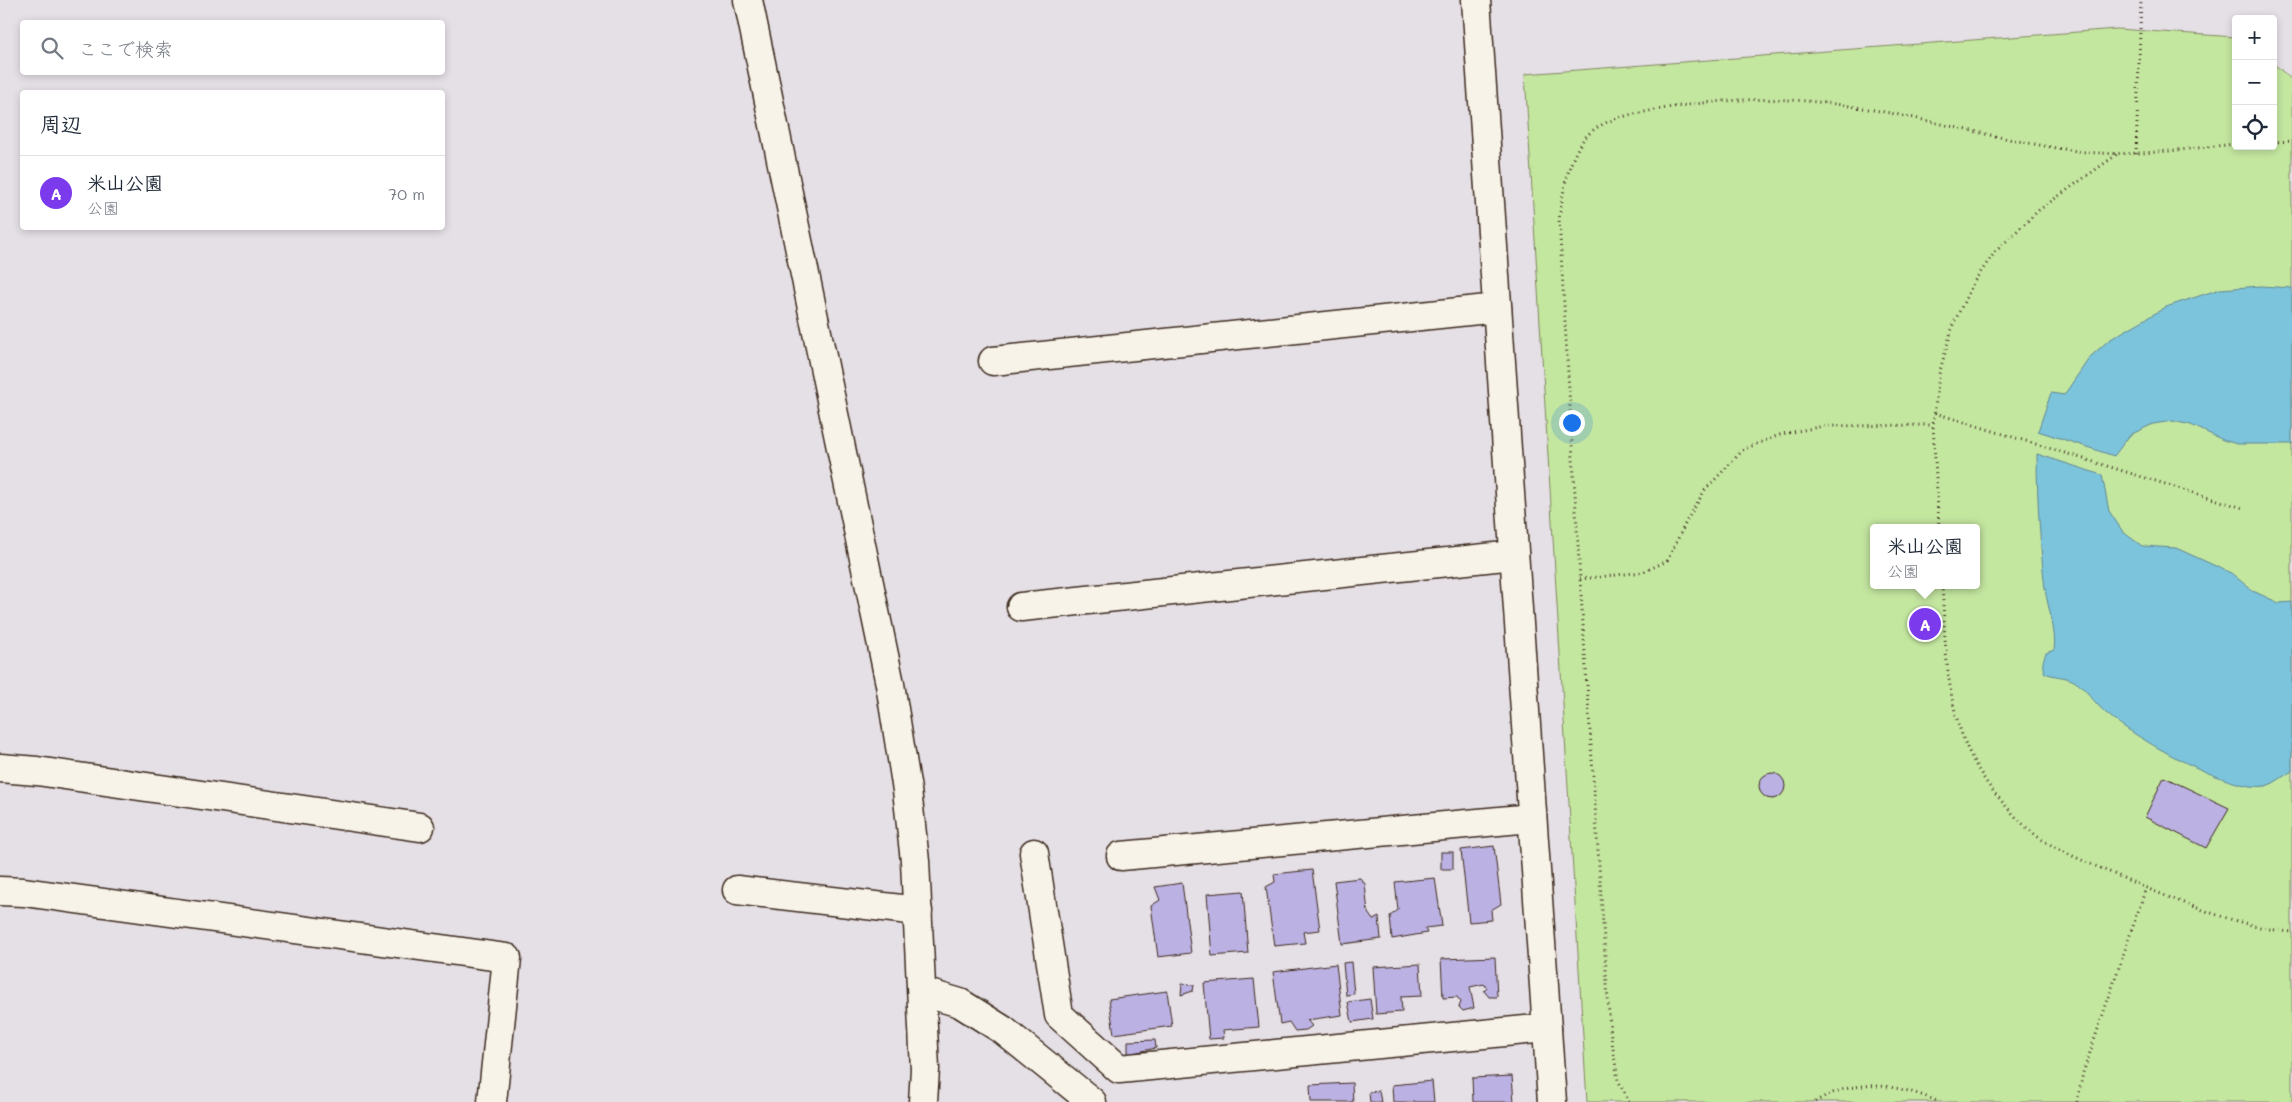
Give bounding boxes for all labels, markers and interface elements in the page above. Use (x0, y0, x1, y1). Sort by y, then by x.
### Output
map controls (2232, 15, 2277, 150)
button: + (2232, 15, 2277, 60)
search box (20, 20, 445, 75)
icon: search (38, 34, 66, 62)
text: ここで検索 (78, 36, 173, 61)
button: − (2232, 60, 2277, 105)
button: locate (2232, 105, 2277, 150)
text: 周辺 (40, 110, 82, 137)
text: 米山公園 (87, 170, 163, 195)
text: A (50, 183, 62, 204)
text: 70 m (388, 183, 425, 204)
text: 公園 (87, 197, 119, 218)
your location (1559, 410, 1585, 436)
popup (1870, 524, 1980, 589)
text: 米山公園 (1887, 533, 1963, 558)
text: 公園 (1887, 560, 1919, 581)
pin: A (1909, 605, 1941, 643)

